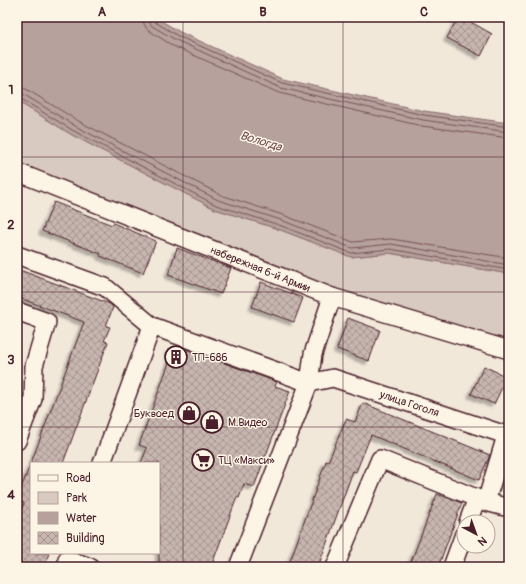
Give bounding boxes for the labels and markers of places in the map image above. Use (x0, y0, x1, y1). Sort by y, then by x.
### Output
building icon: ТП-686 (163, 344, 189, 370)
place label: ТП-686 (192, 351, 228, 364)
shop icon: Буквоед (176, 400, 202, 426)
place label: Буквоед (134, 407, 174, 420)
shop icon: М.Видео (199, 409, 225, 435)
place label: М.Видео (228, 416, 267, 429)
supermarket icon: ТЦ «Макси» (190, 447, 216, 473)
place label: ТЦ «Макси» (218, 454, 275, 467)

